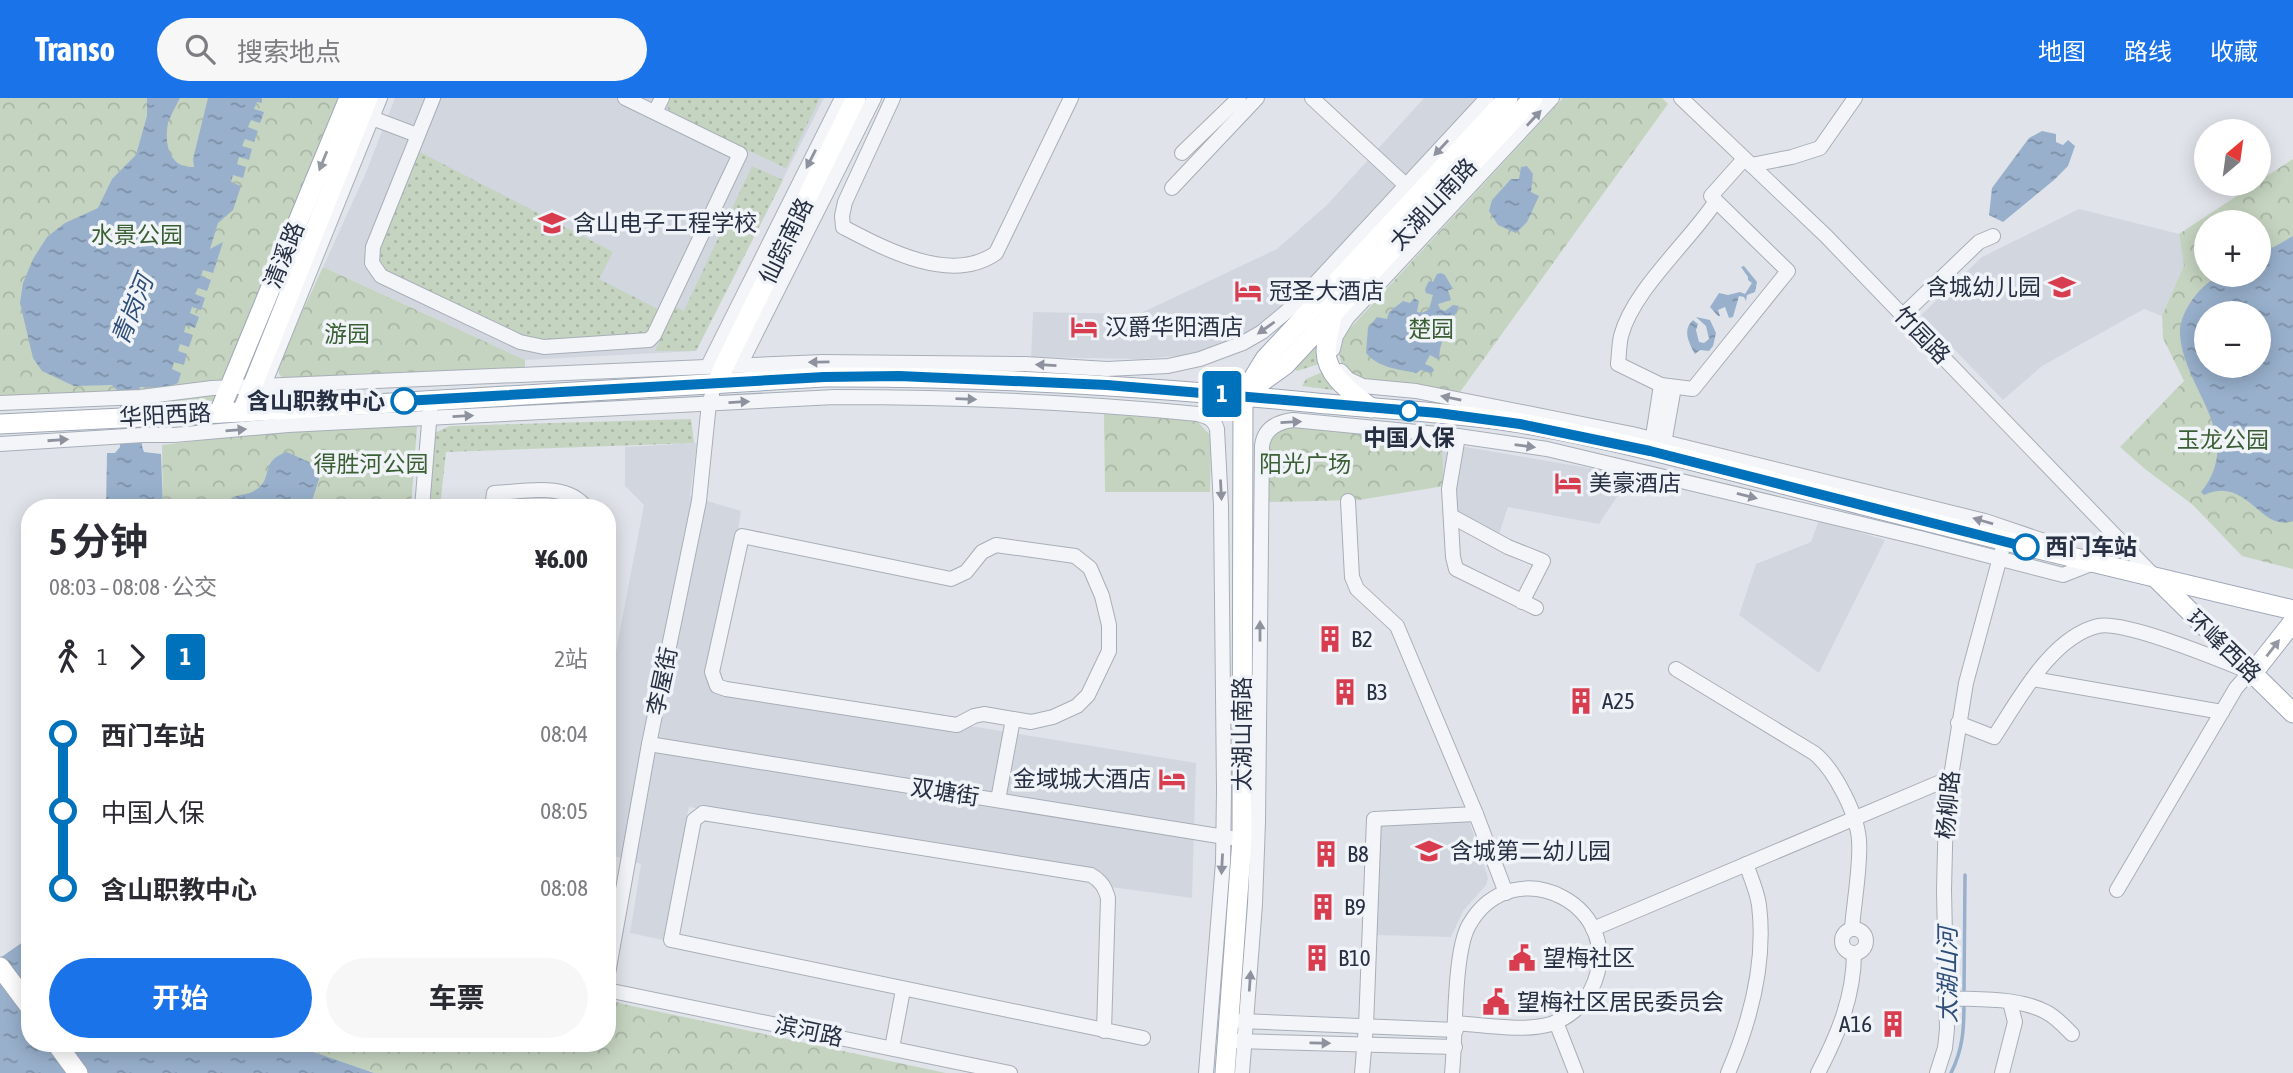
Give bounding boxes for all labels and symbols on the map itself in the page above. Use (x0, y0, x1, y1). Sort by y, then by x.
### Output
one-way arrow (1526, 109, 1542, 127)
north arrow (2194, 119, 2272, 196)
one-way arrow (1433, 139, 1449, 157)
one-way arrow (806, 149, 817, 169)
one-way arrow (317, 151, 328, 172)
street label: 太湖山南路 (1384, 153, 1482, 255)
street label: 仙踪南路 (754, 194, 818, 288)
school or university icon: 含山电子工程学校 (537, 208, 567, 238)
place label: 含山电子工程学校 (573, 210, 757, 236)
street label: 清溪路 (259, 218, 309, 292)
park label: 水景公园 (91, 222, 183, 248)
water label: 青岗河 (106, 268, 160, 348)
school or university icon: 含城幼儿园 (2047, 272, 2077, 302)
place label: 含城幼儿园 (1926, 274, 2041, 300)
hotel icon: 冠圣大酒店 (1233, 276, 1263, 306)
place label: 冠圣大酒店 (1269, 278, 1384, 304)
street label: 竹园路 (1889, 301, 1955, 369)
hotel icon: 汉爵华阳酒店 (1069, 312, 1099, 342)
place label: 汉爵华阳酒店 (1105, 314, 1243, 340)
park label: 楚园 (1408, 316, 1454, 342)
park label: 游园 (324, 321, 370, 347)
one-way arrow (1257, 321, 1275, 335)
one-way arrow (808, 356, 830, 368)
one-way arrow (1035, 360, 1057, 371)
line badge: 1 (1199, 371, 1245, 417)
place label: 含山职教中心 (247, 388, 385, 414)
marker: 含山职教中心 (391, 388, 417, 414)
one-way arrow (956, 393, 978, 404)
one-way arrow (1440, 393, 1462, 404)
one-way arrow (728, 396, 750, 407)
street label: 华阳西路 (118, 400, 212, 430)
marker: 中国人保 (1399, 401, 1419, 421)
one-way arrow (452, 410, 474, 421)
one-way arrow (1280, 417, 1302, 428)
one-way arrow (225, 424, 247, 435)
place label: 中国人保 (1363, 425, 1455, 451)
park label: 玉龙公园 (2177, 427, 2269, 453)
one-way arrow (48, 434, 70, 445)
one-way arrow (1514, 441, 1536, 452)
park label: 得胜河公园 (314, 451, 429, 477)
park label: 阳光广场 (1259, 451, 1351, 477)
hotel icon: 美豪酒店 (1553, 468, 1583, 498)
place label: 美豪酒店 (1589, 470, 1681, 496)
one-way arrow (1215, 479, 1226, 501)
one-way arrow (1736, 491, 1758, 502)
one-way arrow (1972, 515, 1993, 525)
marker: 西门车站 (2013, 534, 2039, 560)
place label: 西门车站 (2045, 534, 2137, 560)
street label: 环峰西路 (2182, 605, 2266, 687)
one-way arrow (1254, 620, 1266, 642)
building icon: B2 (1315, 624, 1345, 654)
place label: B2 (1351, 626, 1373, 652)
one-way arrow (2265, 639, 2279, 657)
street label: 李屋街 (642, 645, 682, 717)
street label: 太湖山南路 (1229, 677, 1255, 792)
building icon: B3 (1330, 677, 1360, 707)
place label: B3 (1366, 679, 1388, 705)
building icon: A25 (1566, 686, 1596, 716)
place label: A25 (1602, 688, 1635, 714)
hotel icon: 金域城大酒店 (1157, 764, 1187, 794)
place label: 金域城大酒店 (1013, 766, 1151, 792)
street label: 杨柳路 (1932, 769, 1964, 841)
street label: 双塘街 (909, 774, 981, 810)
school or university icon: 含城第二幼儿园 (1414, 836, 1444, 866)
place label: 含城第二幼儿园 (1450, 838, 1611, 864)
building icon: B8 (1311, 839, 1341, 869)
place label: B8 (1347, 841, 1369, 867)
one-way arrow (1216, 853, 1227, 875)
building icon: B9 (1308, 892, 1338, 922)
place label: B9 (1344, 894, 1366, 920)
water label: 太湖山河 (1934, 923, 1961, 1023)
building icon: B10 (1302, 943, 1332, 973)
public building icon: 望梅社区 (1507, 943, 1537, 973)
place label: B10 (1338, 945, 1371, 971)
place label: 望梅社区 (1543, 945, 1635, 971)
one-way arrow (1245, 969, 1256, 991)
public building icon: 望梅社区居民委员会 (1481, 987, 1511, 1017)
place label: 望梅社区居民委员会 (1517, 989, 1724, 1015)
building icon: A16 (1878, 1009, 1908, 1039)
street label: 滨河路 (773, 1011, 845, 1051)
place label: A16 (1839, 1011, 1872, 1037)
one-way arrow (1309, 1037, 1331, 1049)

